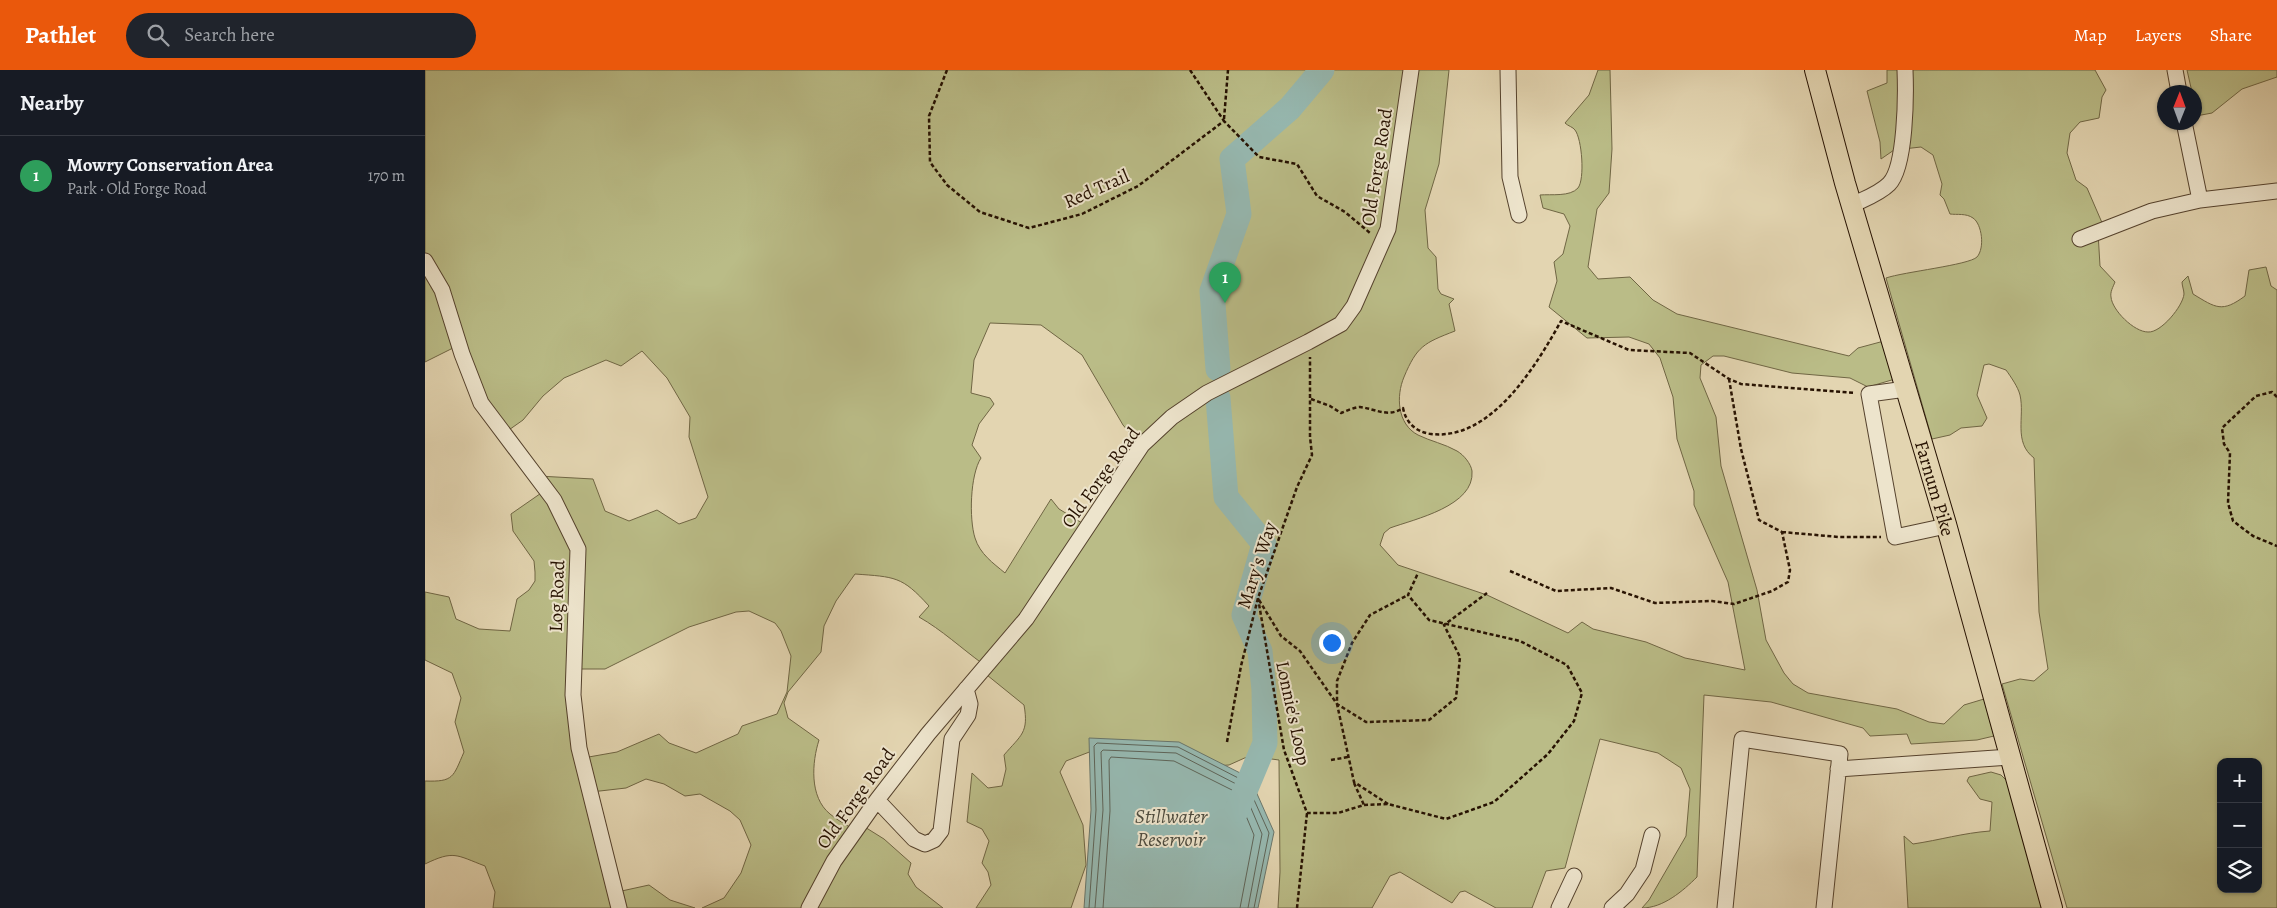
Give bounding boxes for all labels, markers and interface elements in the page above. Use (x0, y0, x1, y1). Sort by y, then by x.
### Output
search box (126, 13, 476, 58)
text: Pathlet (25, 19, 96, 51)
icon: search (144, 21, 172, 49)
text: Search here (184, 22, 275, 48)
text: Map (2074, 23, 2107, 47)
text: Layers (2135, 23, 2182, 47)
text: Share (2210, 23, 2252, 47)
north arrow (2157, 85, 2202, 130)
text: Nearby (20, 89, 83, 117)
street label: Old Forge Road (1355, 106, 1399, 228)
text: Mowry Conservation Area (67, 152, 273, 178)
street label: Red Trail (1059, 163, 1134, 215)
text: 1 (33, 165, 39, 187)
text: 170 m (368, 165, 405, 187)
text: Park · Old Forge Road (67, 178, 207, 200)
pin: 1 (1209, 262, 1241, 303)
street label: Old Forge Road (1055, 421, 1147, 533)
street label: Farnum Pike (1908, 437, 1961, 539)
street label: Mary's Way (1231, 518, 1283, 612)
street label: Log Road (543, 559, 571, 632)
your location (1319, 630, 1345, 656)
street label: Lonnie's Loop (1269, 659, 1317, 768)
street label: Old Forge Road (810, 742, 902, 854)
map controls (2217, 758, 2262, 893)
button: + (2217, 758, 2262, 803)
water label: Stillwater Reservoir (1135, 803, 1208, 853)
button: − (2217, 803, 2262, 848)
button: layers (2217, 848, 2262, 893)

